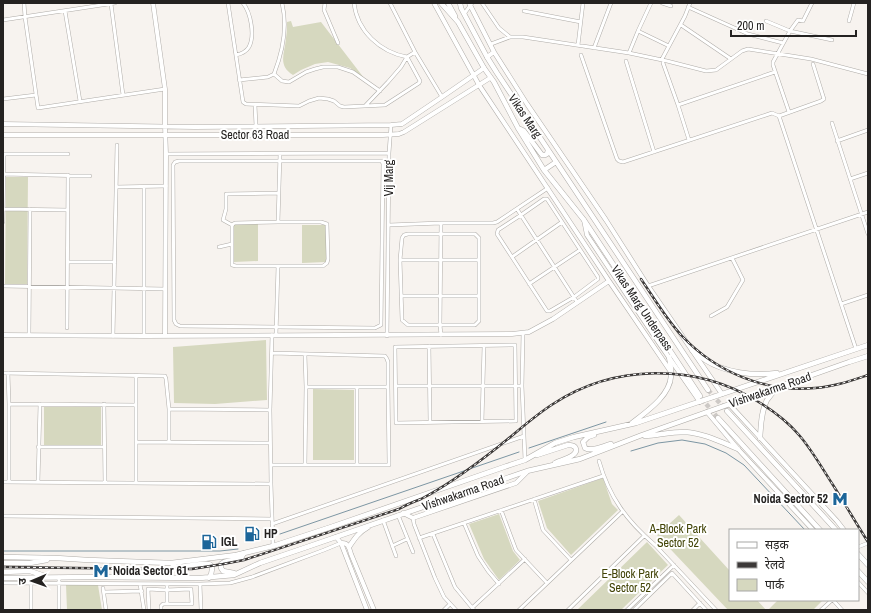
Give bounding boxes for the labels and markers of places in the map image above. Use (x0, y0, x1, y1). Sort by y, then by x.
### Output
metro station icon: Noida Sector 52 (831, 490, 849, 508)
place label: Noida Sector 52 (754, 491, 829, 507)
fuel station icon: HP (243, 525, 261, 543)
place label: HP (264, 526, 278, 542)
fuel station icon: IGL (200, 533, 218, 551)
place label: IGL (221, 534, 237, 550)
metro station icon: Noida Sector 61 (92, 562, 110, 580)
place label: Noida Sector 61 (113, 563, 188, 579)

